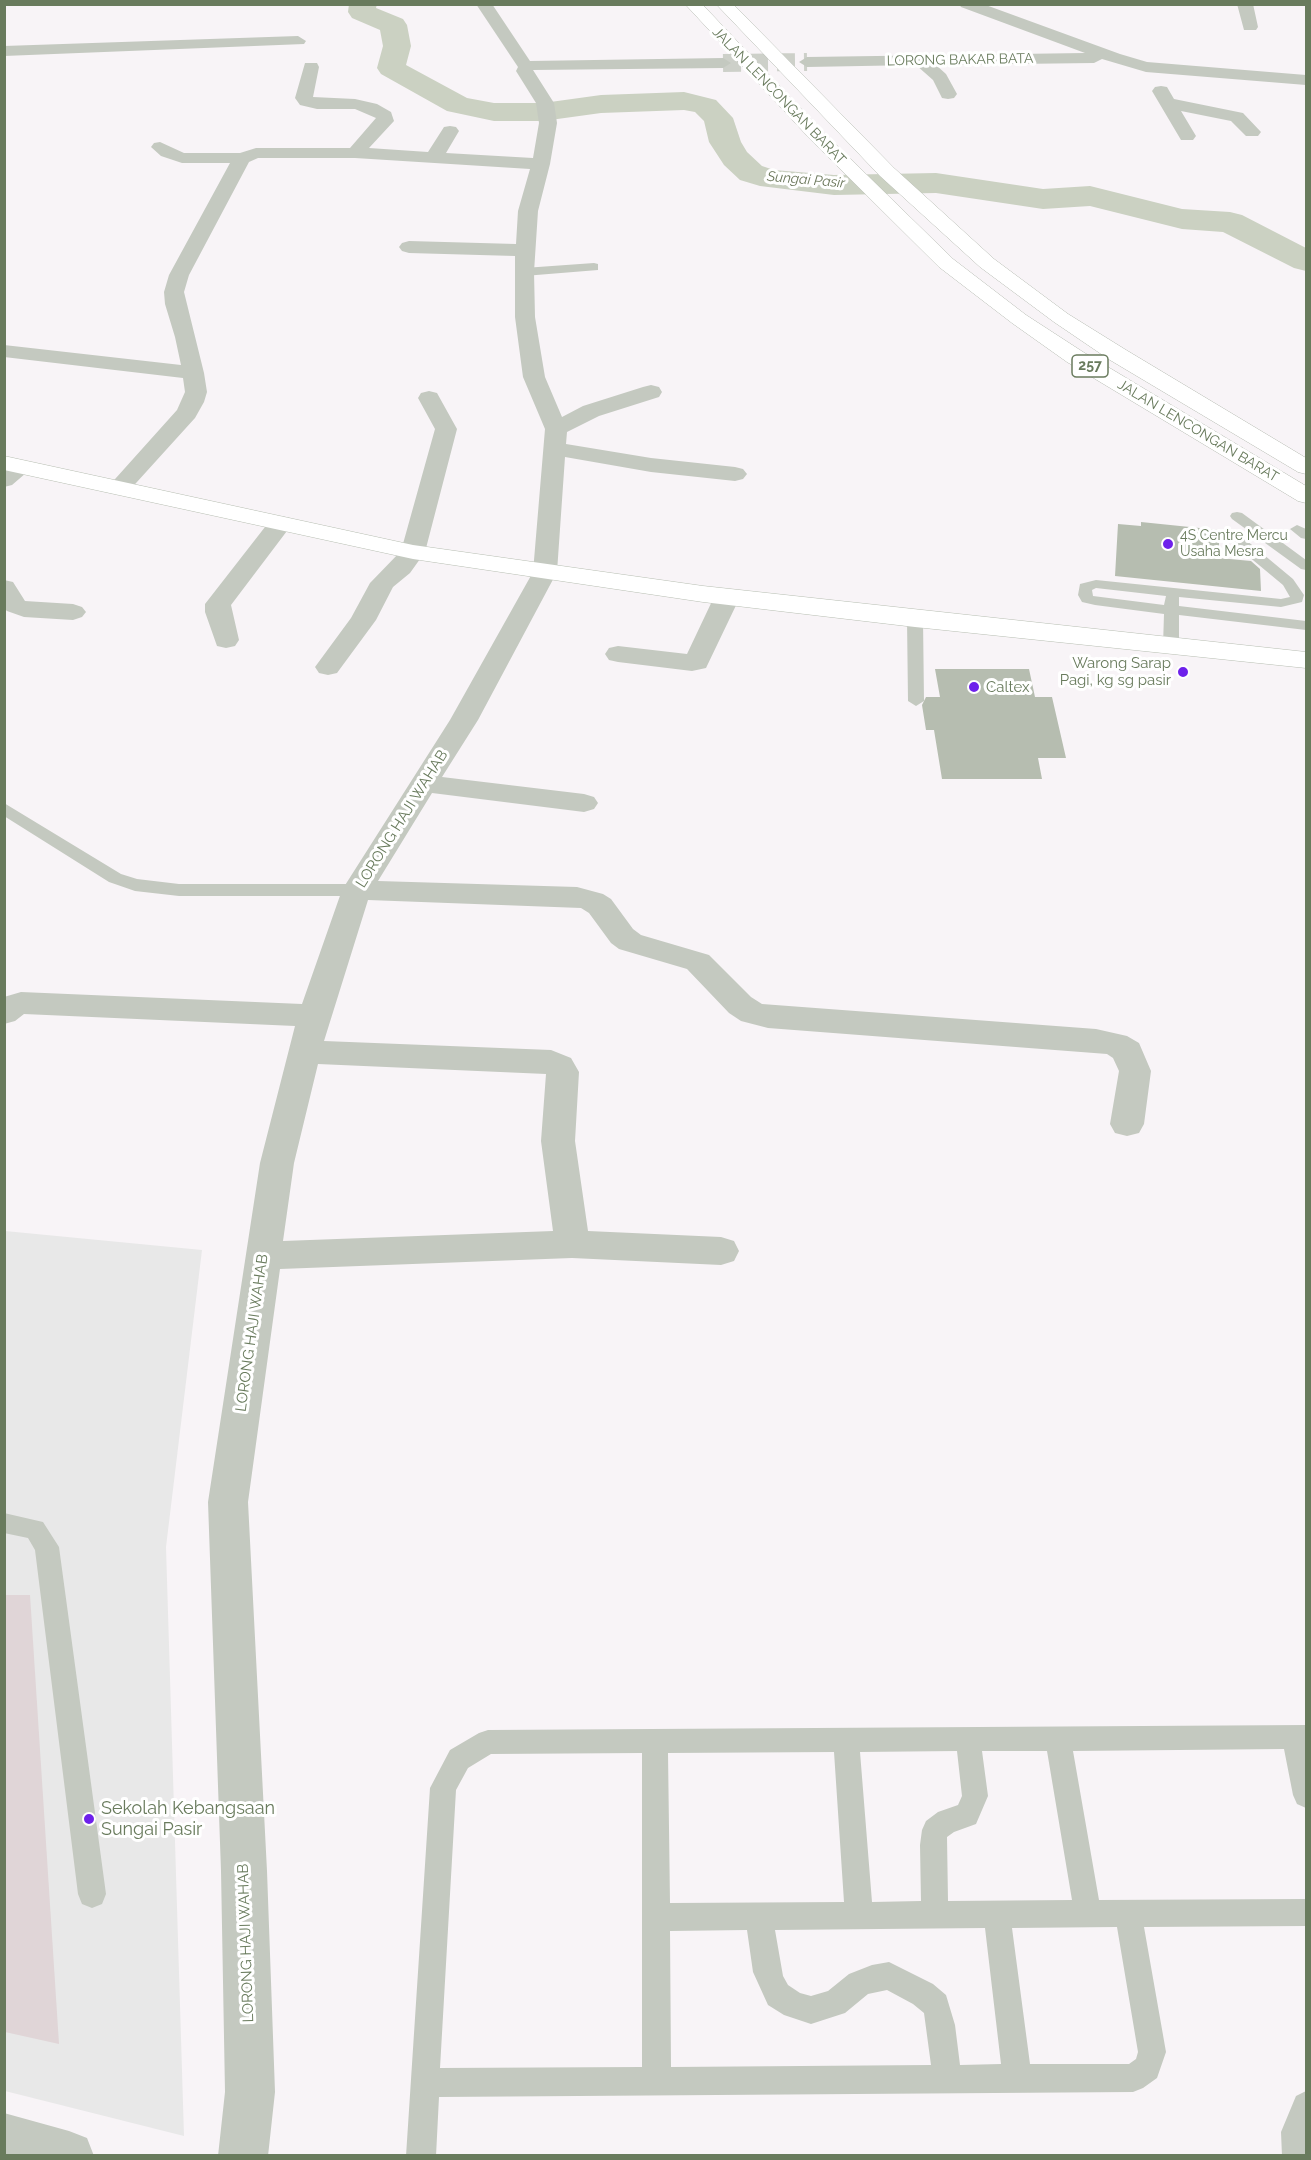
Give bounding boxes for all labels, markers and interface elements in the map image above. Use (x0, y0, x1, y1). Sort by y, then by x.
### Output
street label: JALAN LENCONGAN BARAT (709, 24, 849, 168)
street label: LORONG BAKAR BATA (886, 50, 1034, 70)
water label: Sungai Pasir (766, 168, 846, 192)
road number: 257 (1072, 355, 1108, 377)
street label: JALAN LENCONGAN BARAT (1114, 376, 1282, 486)
place label: 4S Centre Mercu Usaha Mesra (1180, 528, 1288, 560)
marker: 4S Centre Mercu Usaha Mesra (1161, 537, 1175, 551)
place label: Warong Sarap Pagi, kg sg pasir (1060, 654, 1171, 689)
marker: Warong Sarap Pagi, kg sg pasir (1176, 665, 1190, 679)
place label: Caltex (986, 678, 1030, 696)
marker: Caltex (967, 680, 981, 694)
street label: LORONG HAJI WAHAB (352, 747, 452, 891)
street label: LORONG HAJI WAHAB (232, 1253, 272, 1413)
place label: Sekolah Kebangsaan Sungai Pasir (101, 1798, 275, 1840)
marker: Sekolah Kebangsaan Sungai Pasir (82, 1812, 96, 1826)
street label: LORONG HAJI WAHAB (234, 1863, 258, 2023)

